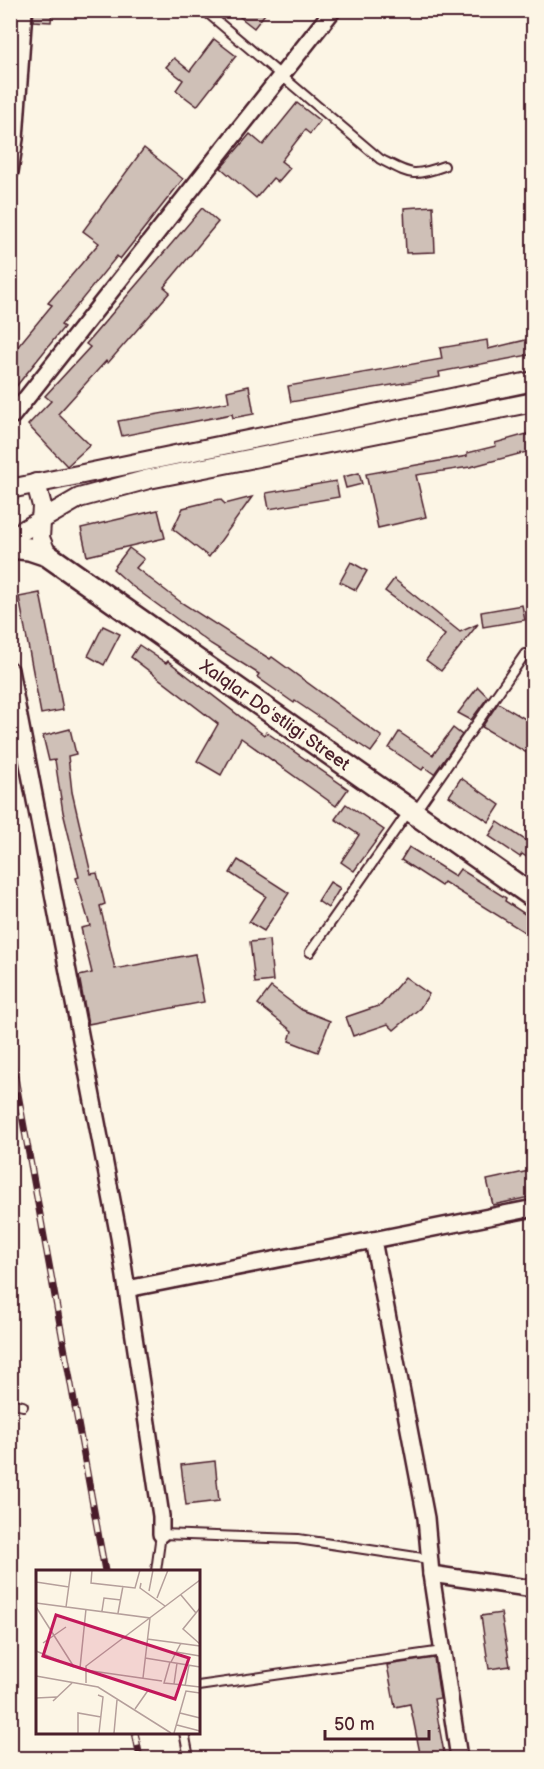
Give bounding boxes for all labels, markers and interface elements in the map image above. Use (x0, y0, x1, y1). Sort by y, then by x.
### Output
street label: Xalqlar Doʻstligi Street (195, 655, 354, 775)
inset map (36, 1570, 200, 1733)
scale bar (325, 1703, 428, 1741)
text: 50 m (334, 1714, 375, 1735)

